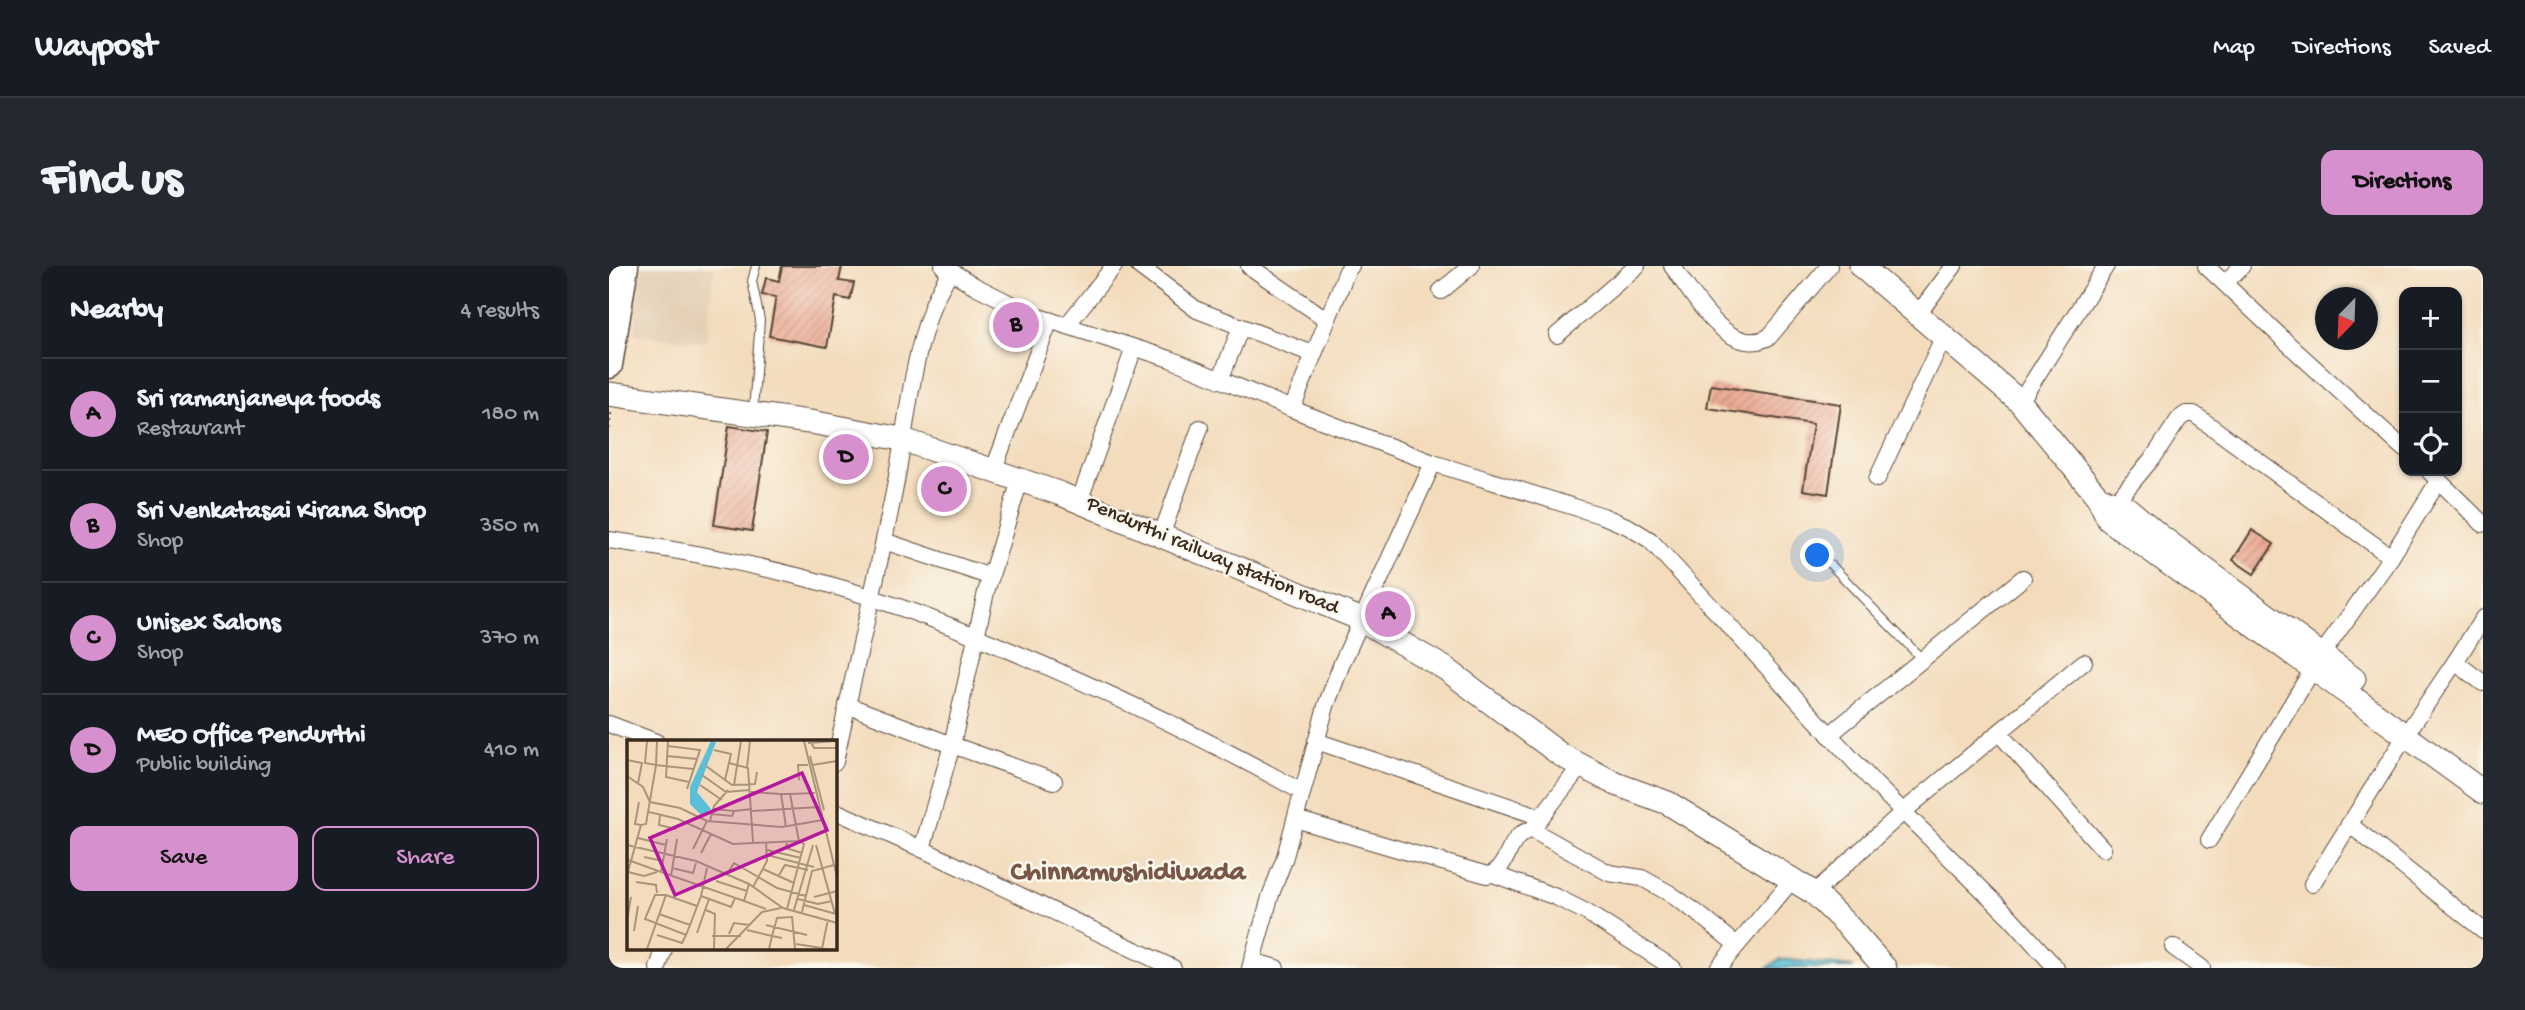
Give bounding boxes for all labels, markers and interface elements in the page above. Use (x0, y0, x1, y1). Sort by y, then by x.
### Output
text: Waypost (35, 29, 157, 67)
text: Map (2213, 34, 2255, 63)
text: Directions (2293, 34, 2391, 63)
text: Saved (2429, 34, 2490, 63)
button: Directions (2321, 150, 2483, 215)
text: Find us (42, 153, 182, 211)
north arrow (2315, 287, 2378, 350)
map controls (2399, 287, 2462, 476)
button: + (2399, 287, 2462, 350)
text: Nearby (70, 294, 163, 329)
text: 4 results (460, 298, 539, 325)
pin: B (993, 299, 1039, 351)
button: − (2399, 350, 2462, 413)
text: Sri ramanjaneya foods (137, 385, 380, 416)
text: A (86, 401, 100, 428)
text: 180 m (482, 401, 539, 428)
button: locate (2399, 413, 2462, 476)
text: Restaurant (137, 416, 244, 443)
pin: D (823, 431, 869, 483)
pin: C (921, 463, 967, 515)
street label: Pendurthi railway station road (1081, 492, 1344, 622)
text: Sri Venkatasai Kirana Shop (137, 497, 426, 528)
text: B (87, 513, 99, 540)
text: 350 m (480, 513, 539, 540)
text: Shop (137, 528, 183, 555)
your location (1800, 538, 1834, 572)
pin: A (1365, 588, 1411, 640)
text: Unisex Salons (137, 609, 280, 640)
text: C (87, 625, 99, 652)
text: 370 m (480, 625, 539, 652)
text: Shop (137, 640, 183, 667)
text: MEO Office Pendurthi (137, 721, 366, 752)
text: D (86, 737, 101, 764)
text: 410 m (484, 737, 539, 764)
inset map (627, 740, 837, 950)
text: Public building (137, 752, 271, 779)
button: Save (70, 826, 298, 891)
button: Share (312, 826, 539, 891)
district label: Chinnamushidiwada (1011, 857, 1247, 890)

